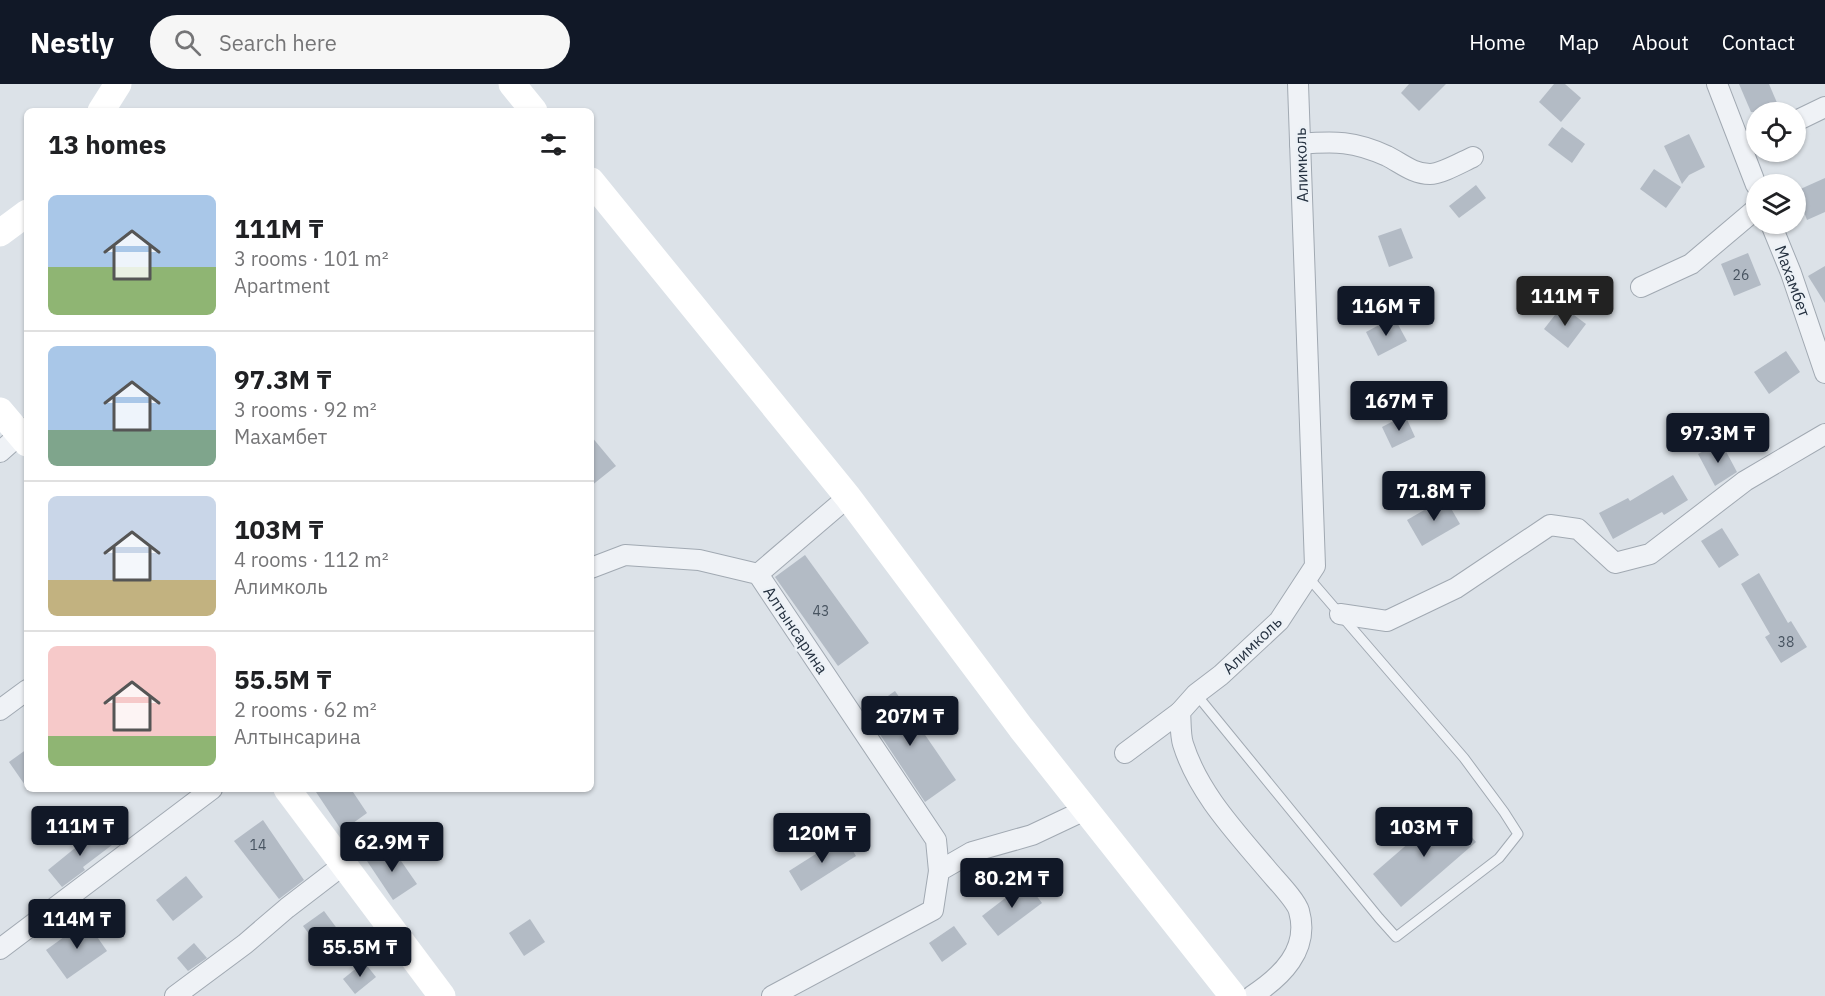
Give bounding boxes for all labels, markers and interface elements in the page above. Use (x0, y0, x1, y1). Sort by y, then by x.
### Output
search box (150, 15, 570, 69)
text: Nestly (30, 24, 114, 61)
icon: search (171, 26, 204, 59)
text: Search here (219, 28, 337, 57)
text: Home (1469, 28, 1526, 56)
text: Map (1559, 28, 1599, 56)
text: About (1632, 28, 1689, 56)
text: Contact (1722, 28, 1795, 56)
map controls (1746, 102, 1806, 234)
button: locate (1746, 102, 1806, 162)
text: 13 homes (48, 127, 166, 161)
street label: Алимколь (1290, 127, 1312, 203)
icon: filters (537, 128, 570, 161)
button: layers (1746, 174, 1806, 234)
text: 111M ₸ (234, 211, 324, 245)
icon: home (96, 219, 168, 291)
street label: Махамбет (1771, 243, 1815, 320)
text: 3 rooms · 101 m² (234, 245, 389, 272)
house number: 26 (1733, 266, 1749, 284)
text: Apartment (234, 272, 330, 299)
pin: 111M ₸ (1516, 276, 1614, 327)
text: 111M ₸ (1530, 282, 1600, 309)
pin: 116M ₸ (1337, 286, 1435, 337)
text: 116M ₸ (1351, 292, 1421, 319)
text: 97.3M ₸ (234, 362, 332, 396)
icon: home (96, 370, 168, 442)
pin: 167M ₸ (1350, 381, 1448, 432)
text: 167M ₸ (1364, 387, 1434, 414)
text: 3 rooms · 92 m² (234, 396, 377, 423)
pin: 97.3M ₸ (1663, 413, 1773, 464)
text: 97.3M ₸ (1680, 419, 1756, 446)
text: Махамбет (234, 423, 327, 450)
pin: 71.8M ₸ (1379, 471, 1489, 522)
text: 71.8M ₸ (1396, 477, 1472, 504)
text: 103M ₸ (234, 512, 324, 546)
icon: home (96, 520, 168, 592)
text: 4 rooms · 112 m² (234, 546, 389, 573)
text: Алимколь (234, 573, 328, 600)
street label: Алтынсарина (759, 582, 833, 678)
house number: 43 (813, 602, 829, 620)
street label: Алимколь (1218, 612, 1286, 678)
house number: 38 (1778, 633, 1794, 651)
text: 55.5M ₸ (234, 662, 332, 696)
icon: home (96, 670, 168, 742)
text: 2 rooms · 62 m² (234, 696, 377, 723)
pin: 207M ₸ (861, 696, 959, 747)
text: 207M ₸ (875, 702, 945, 729)
text: Алтынсарина (234, 723, 361, 750)
pin: 111M ₸ (31, 806, 129, 857)
pin: 103M ₸ (1375, 807, 1473, 858)
text: 111M ₸ (45, 812, 115, 839)
pin: 120M ₸ (773, 813, 871, 864)
text: 103M ₸ (1389, 813, 1459, 840)
text: 120M ₸ (787, 819, 857, 846)
pin: 62.9M ₸ (337, 822, 447, 873)
text: 62.9M ₸ (354, 828, 430, 855)
house number: 14 (250, 836, 266, 854)
pin: 80.2M ₸ (957, 858, 1067, 909)
text: 80.2M ₸ (974, 864, 1050, 891)
pin: 114M ₸ (28, 899, 126, 950)
text: 114M ₸ (42, 905, 112, 932)
pin: 55.5M ₸ (305, 927, 415, 978)
text: 55.5M ₸ (322, 933, 398, 960)

